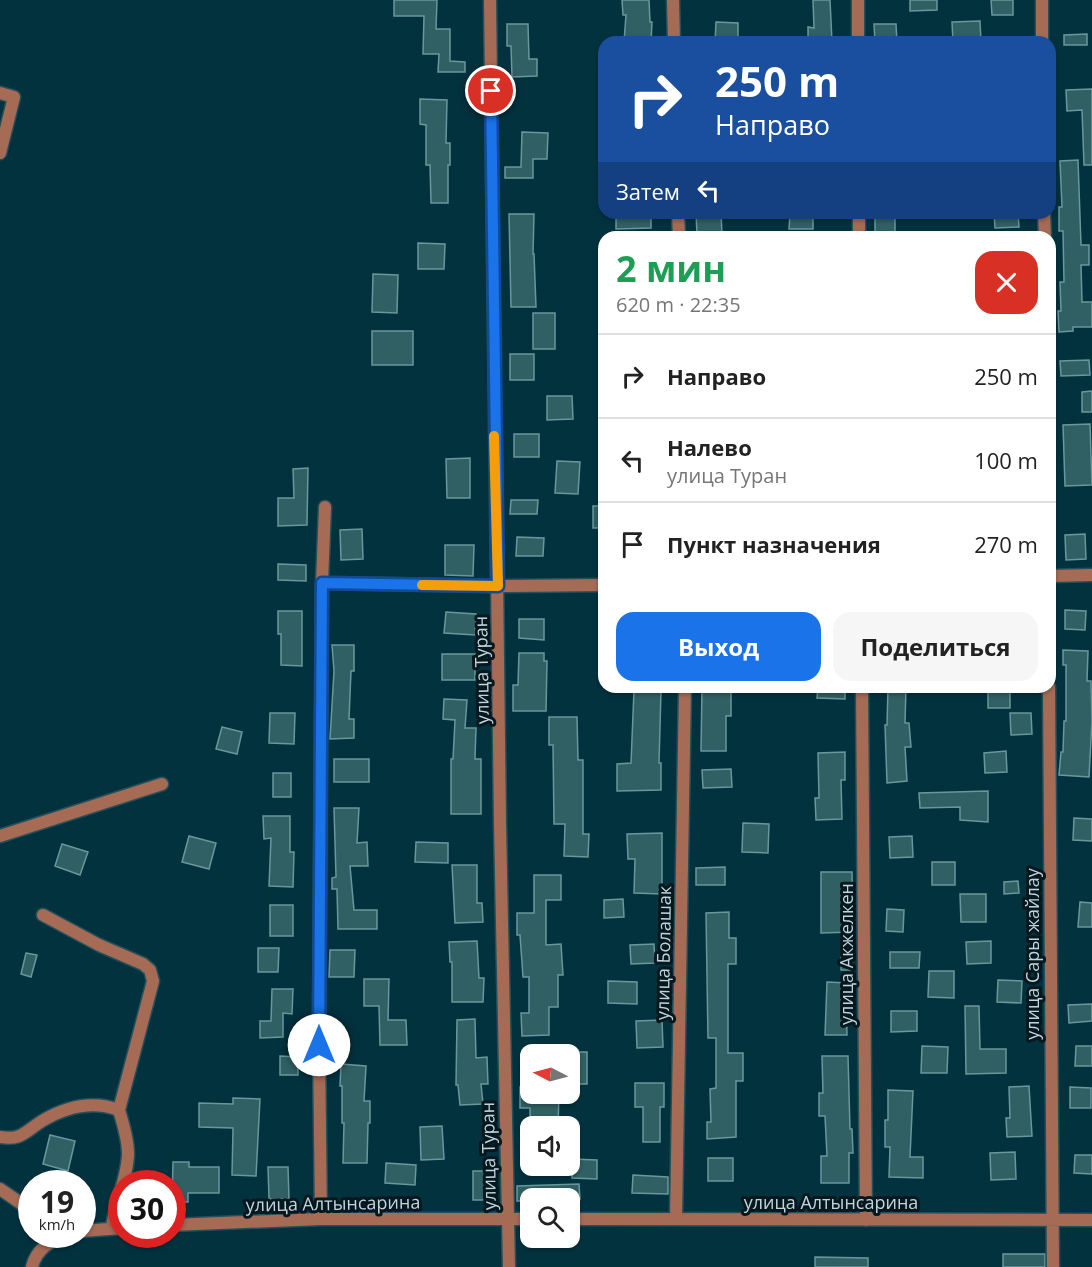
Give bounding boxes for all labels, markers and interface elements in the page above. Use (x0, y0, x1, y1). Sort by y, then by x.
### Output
text: 250 m (715, 52, 839, 109)
icon: right (616, 60, 694, 138)
pin (465, 65, 516, 116)
icon: arrive (474, 74, 507, 107)
text: Направо (715, 106, 830, 143)
icon: left (692, 174, 725, 207)
text: Затем (616, 176, 680, 206)
text: 2 мин (616, 244, 726, 293)
button: close (975, 251, 1038, 314)
text: 620 m · 22:35 (616, 291, 741, 318)
icon: right (616, 360, 649, 393)
text: Направо (667, 361, 766, 391)
text: 250 m (974, 361, 1038, 391)
text: Налево (667, 432, 752, 462)
icon: left (616, 444, 649, 477)
text: 100 m (974, 445, 1038, 475)
text: улица Туран (667, 462, 787, 489)
icon: arrive (616, 528, 649, 561)
text: Пункт назначения (667, 529, 881, 559)
text: 270 m (974, 529, 1038, 559)
button: Выход (616, 612, 821, 681)
button: Поделиться (833, 612, 1038, 681)
street label: улица Туран (468, 616, 494, 724)
street label: улица Сары жайлау (1020, 867, 1044, 1040)
street label: улица Акжелкен (834, 883, 858, 1025)
street label: улица Болашак (650, 885, 676, 1020)
position arrow (287, 1013, 351, 1077)
north arrow (520, 1044, 580, 1104)
map controls (520, 1044, 580, 1248)
street label: улица Туран (475, 1102, 501, 1210)
button: sound (520, 1116, 580, 1176)
speed limit sign: 30 (108, 1170, 186, 1248)
text: 19 (40, 1181, 74, 1222)
button: search (520, 1188, 580, 1248)
street label: улица Алтынсарина (246, 1189, 420, 1217)
street label: улица Алтынсарина (744, 1190, 918, 1214)
text: km/h (39, 1214, 75, 1234)

